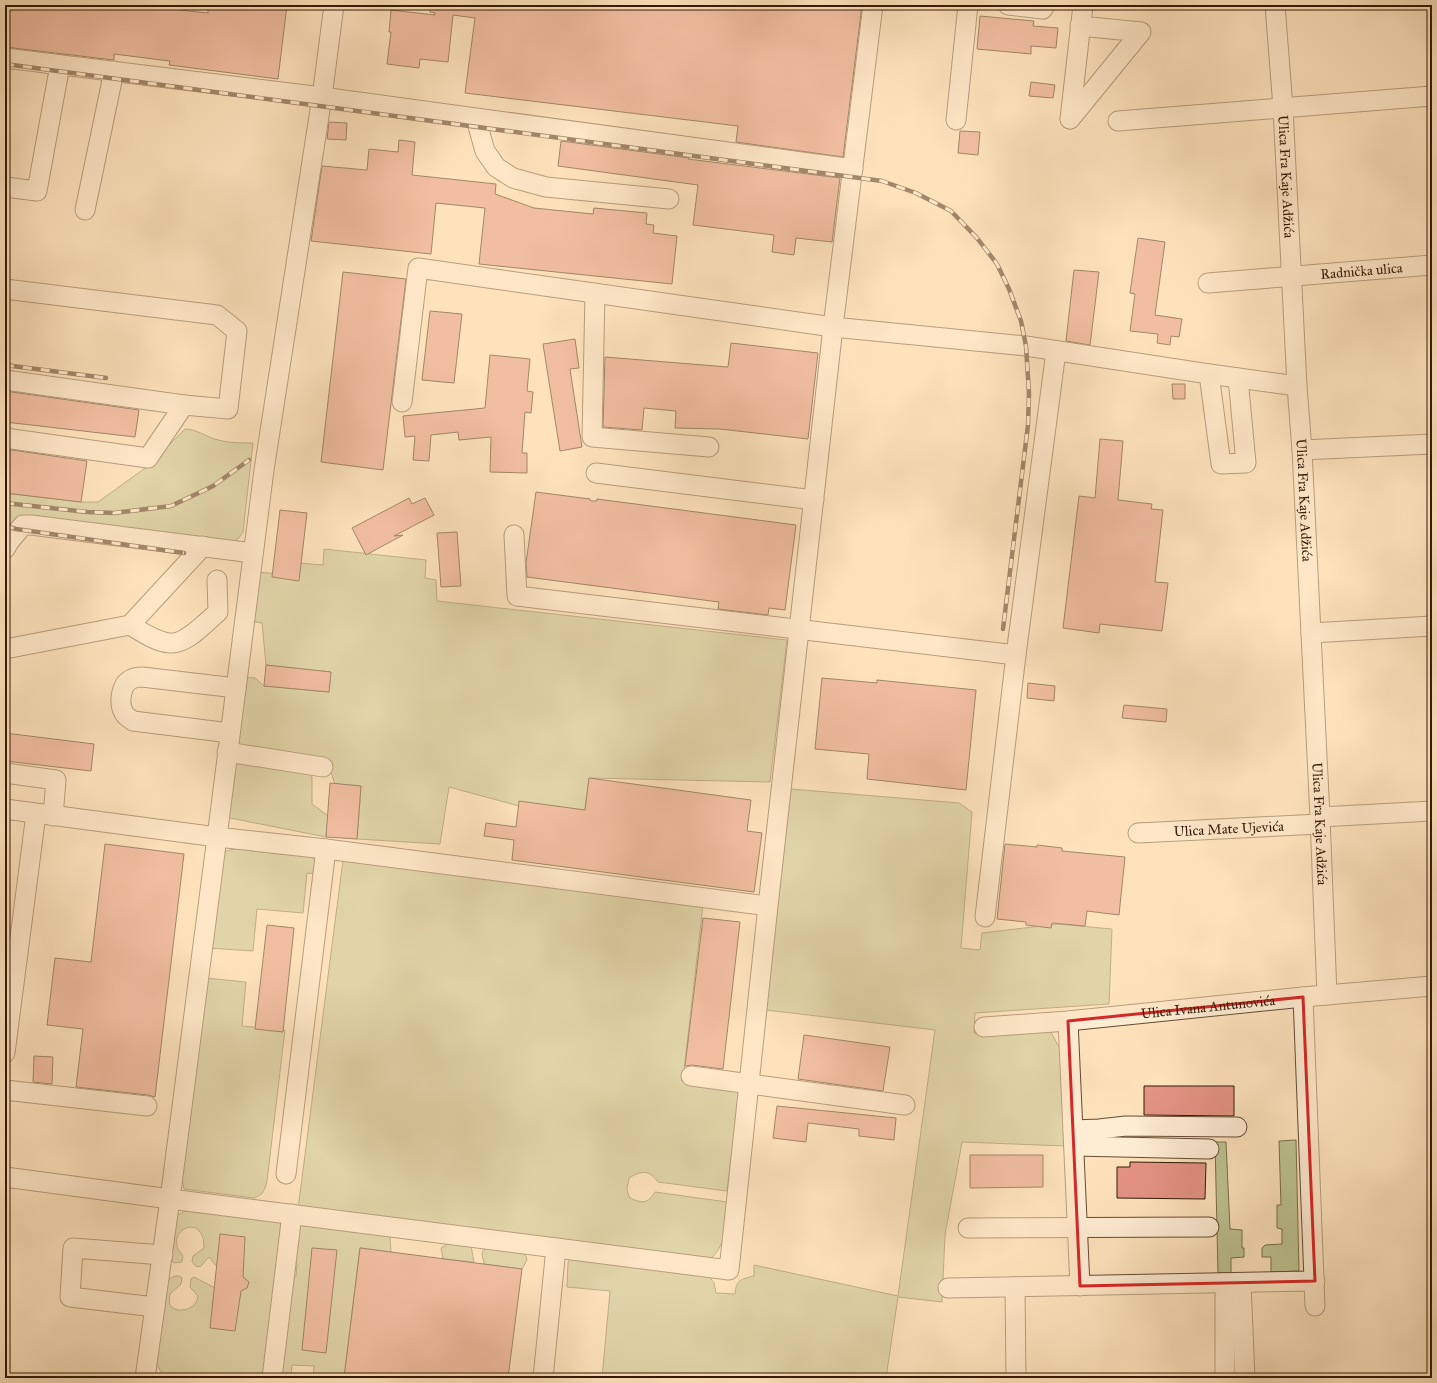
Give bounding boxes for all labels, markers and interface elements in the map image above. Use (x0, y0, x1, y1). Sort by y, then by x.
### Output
street label: Ulica Fra Kaje Adžića (1275, 115, 1298, 239)
street label: Radnička ulica (1320, 259, 1403, 282)
street label: Ulica Fra Kaje Adžića (1293, 438, 1316, 562)
street label: Ulica Fra Kaje Adžića (1309, 762, 1331, 886)
street label: Ulica Mate Ujevića (1173, 817, 1285, 840)
street label: Ulica Ivana Antunovića (1140, 991, 1276, 1022)

